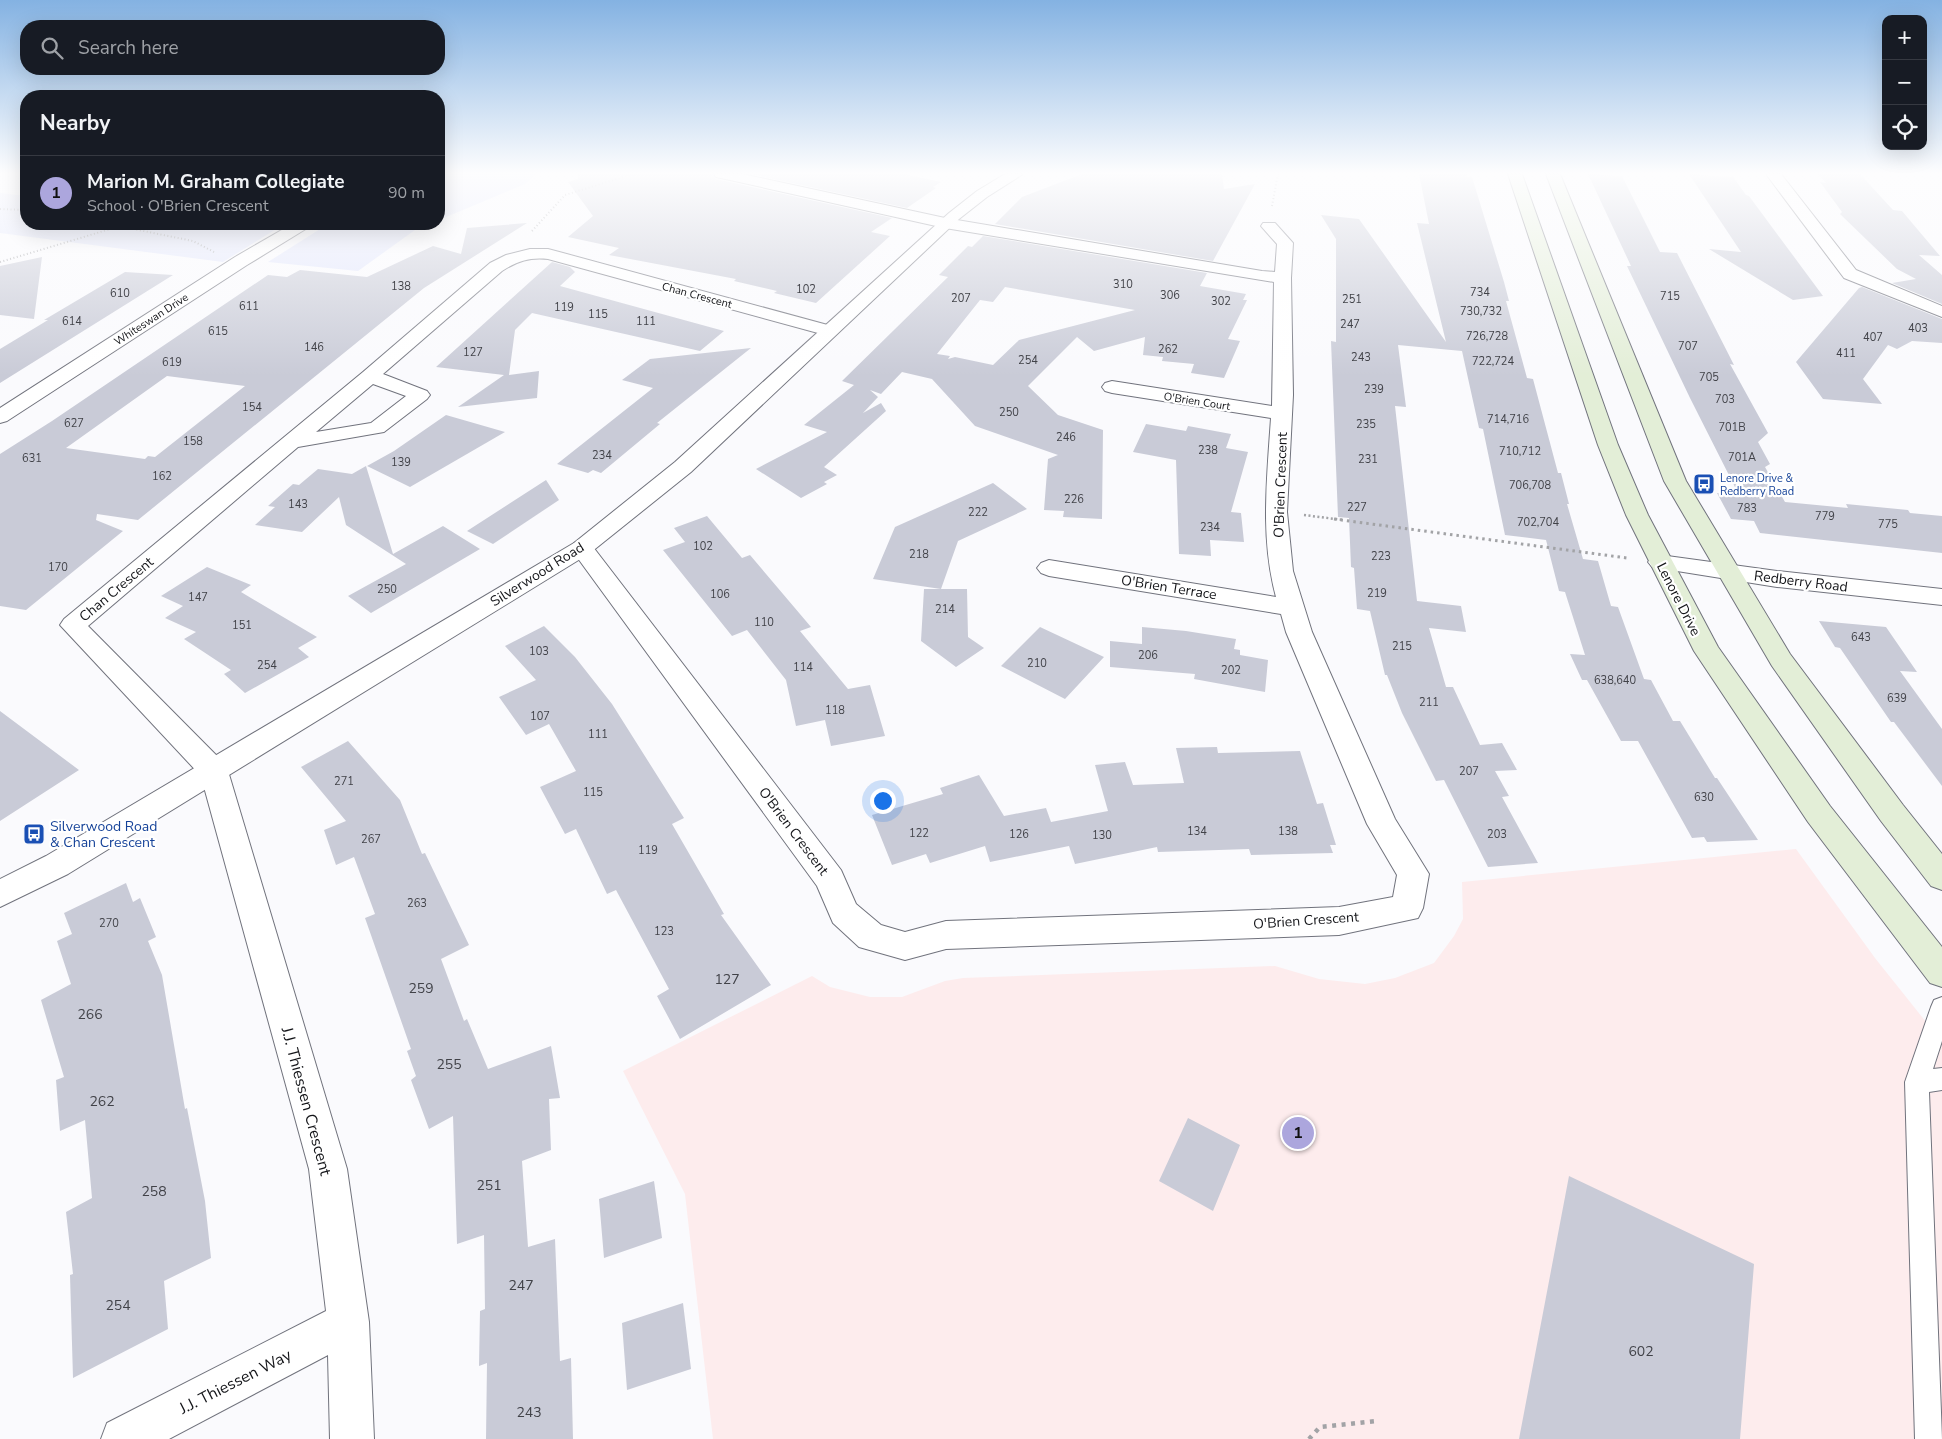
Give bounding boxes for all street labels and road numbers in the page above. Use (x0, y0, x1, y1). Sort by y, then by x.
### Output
street label: Chan Crescent (660, 279, 734, 312)
street label: Whiteswan Drive (111, 290, 191, 349)
street label: O'Brien Court (1163, 389, 1231, 414)
street label: O'Brien Crescent (1269, 432, 1292, 538)
street label: Silverwood Road (487, 538, 588, 611)
street label: Chan Crescent (75, 553, 158, 626)
street label: Lenore Drive (1652, 559, 1705, 639)
street label: Redberry Road (1753, 566, 1849, 597)
street label: O'Brien Terrace (1120, 571, 1218, 604)
street label: O'Brien Crescent (754, 783, 833, 879)
street label: O'Brien Crescent (1253, 907, 1360, 934)
street label: J.J. Thiessen Crescent (275, 1024, 337, 1178)
street label: J.J. Thiessen Way (175, 1344, 296, 1420)

